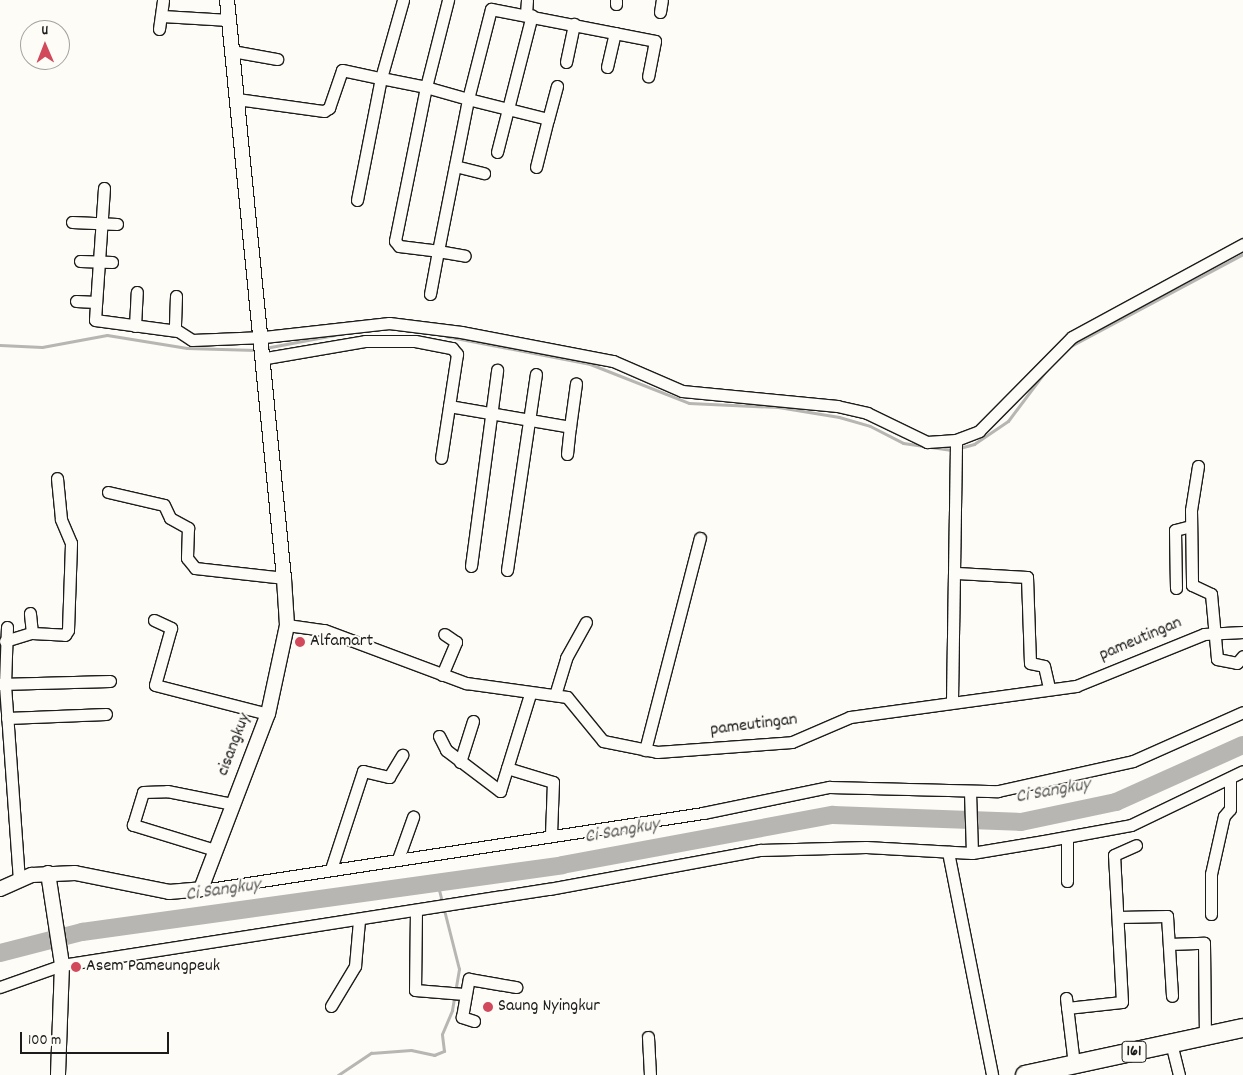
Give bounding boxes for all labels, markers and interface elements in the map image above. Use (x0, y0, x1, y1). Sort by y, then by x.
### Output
north arrow (20, 20, 70, 70)
text: U (41, 21, 48, 41)
street label: pameutingan (1096, 613, 1186, 667)
place label: Alfamart (310, 631, 373, 653)
marker: Alfamart (294, 636, 306, 648)
street label: pameutingan (709, 710, 799, 742)
street label: cisangkuy (213, 711, 257, 779)
water label: Ci Sangkuy (1014, 774, 1092, 810)
water label: Ci Sangkuy (583, 814, 661, 850)
water label: Ci Sangkuy (184, 874, 262, 908)
place label: Asem Pameungpeuk (86, 956, 220, 978)
marker: Asem Pameungpeuk (70, 961, 82, 973)
place label: Saung Nyingkur (498, 996, 600, 1018)
marker: Saung Nyingkur (482, 1001, 494, 1013)
scale bar (22, 1022, 171, 1054)
text: 100 m (28, 1030, 61, 1052)
road number: 161 (1122, 1038, 1146, 1066)

